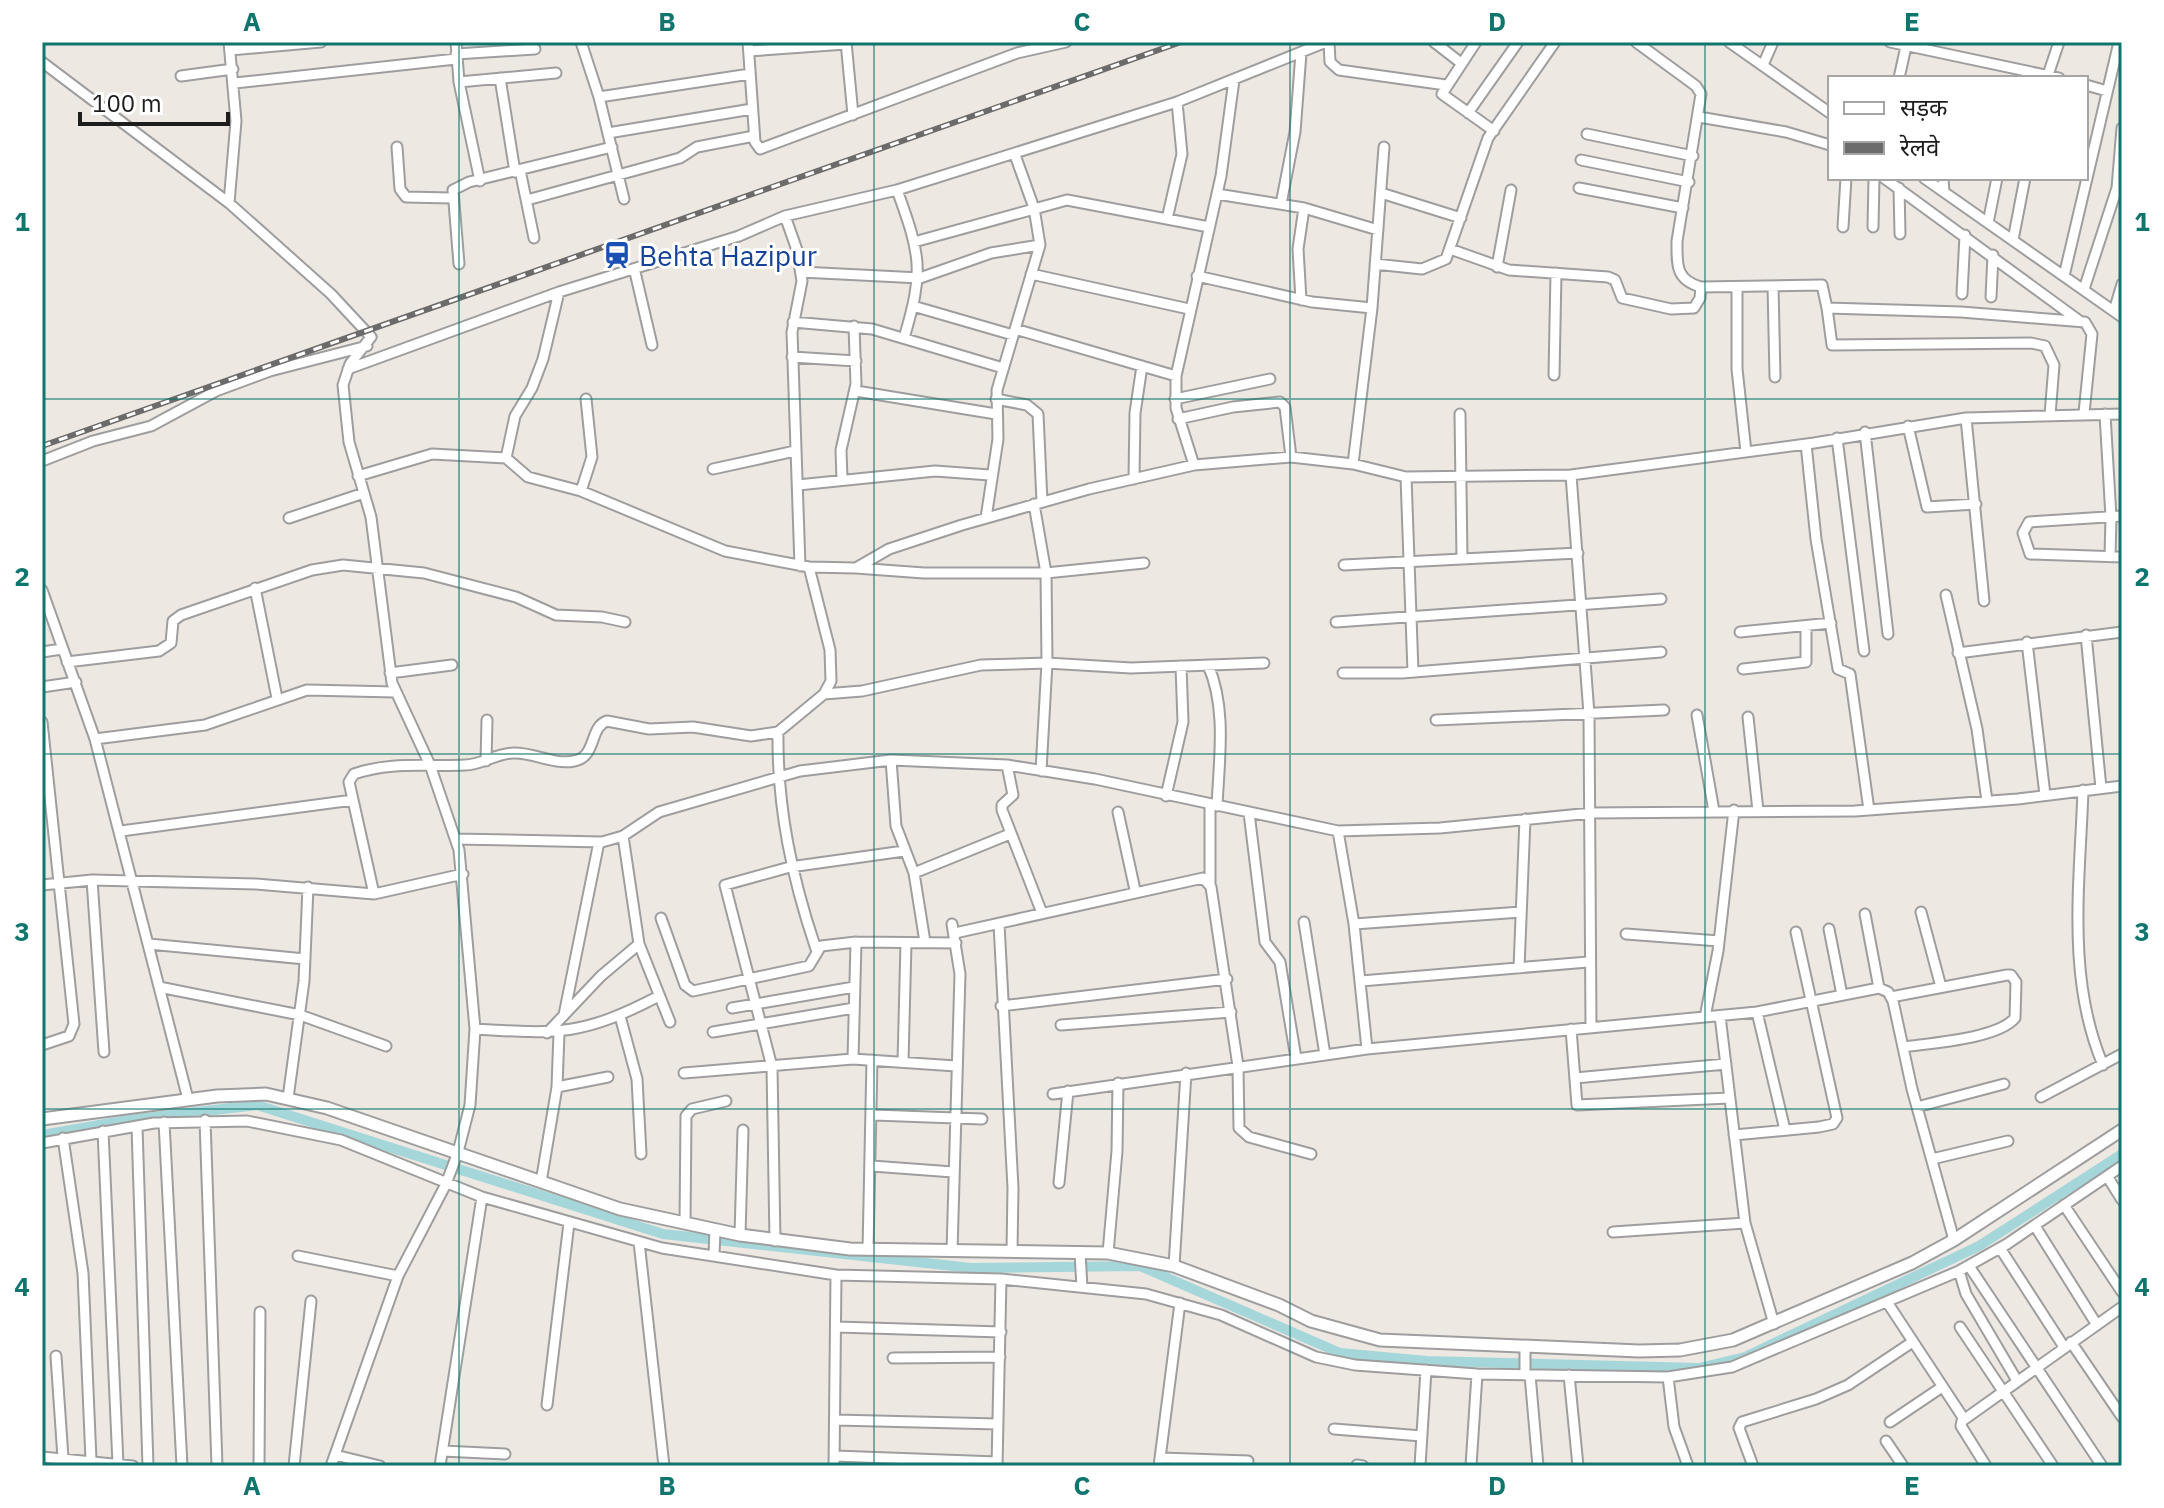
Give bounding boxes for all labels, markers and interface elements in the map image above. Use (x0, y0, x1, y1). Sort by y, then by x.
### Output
text: A (243, 4, 261, 38)
text: B (658, 4, 676, 38)
text: C (1074, 4, 1091, 38)
text: D (1488, 4, 1506, 38)
text: E (1904, 4, 1920, 38)
scale bar (80, 76, 228, 126)
legend (1828, 76, 2088, 180)
text: 100 m (92, 87, 162, 119)
text: सड़क (1900, 91, 1948, 123)
text: रेलवे (1899, 131, 1940, 163)
text: 1 (14, 204, 30, 238)
text: 1 (2134, 204, 2150, 238)
place label: Behta Hazipur (639, 237, 817, 274)
station icon: Behta Hazipur (602, 240, 632, 270)
text: 2 (14, 559, 30, 593)
text: 2 (2134, 559, 2150, 593)
text: 3 (14, 914, 30, 948)
text: 3 (2134, 914, 2150, 948)
text: 4 (14, 1269, 30, 1303)
text: 4 (2134, 1269, 2150, 1303)
text: A (243, 1468, 261, 1502)
text: B (658, 1468, 676, 1502)
text: C (1074, 1468, 1091, 1502)
text: D (1488, 1468, 1506, 1502)
text: E (1904, 1468, 1920, 1502)

